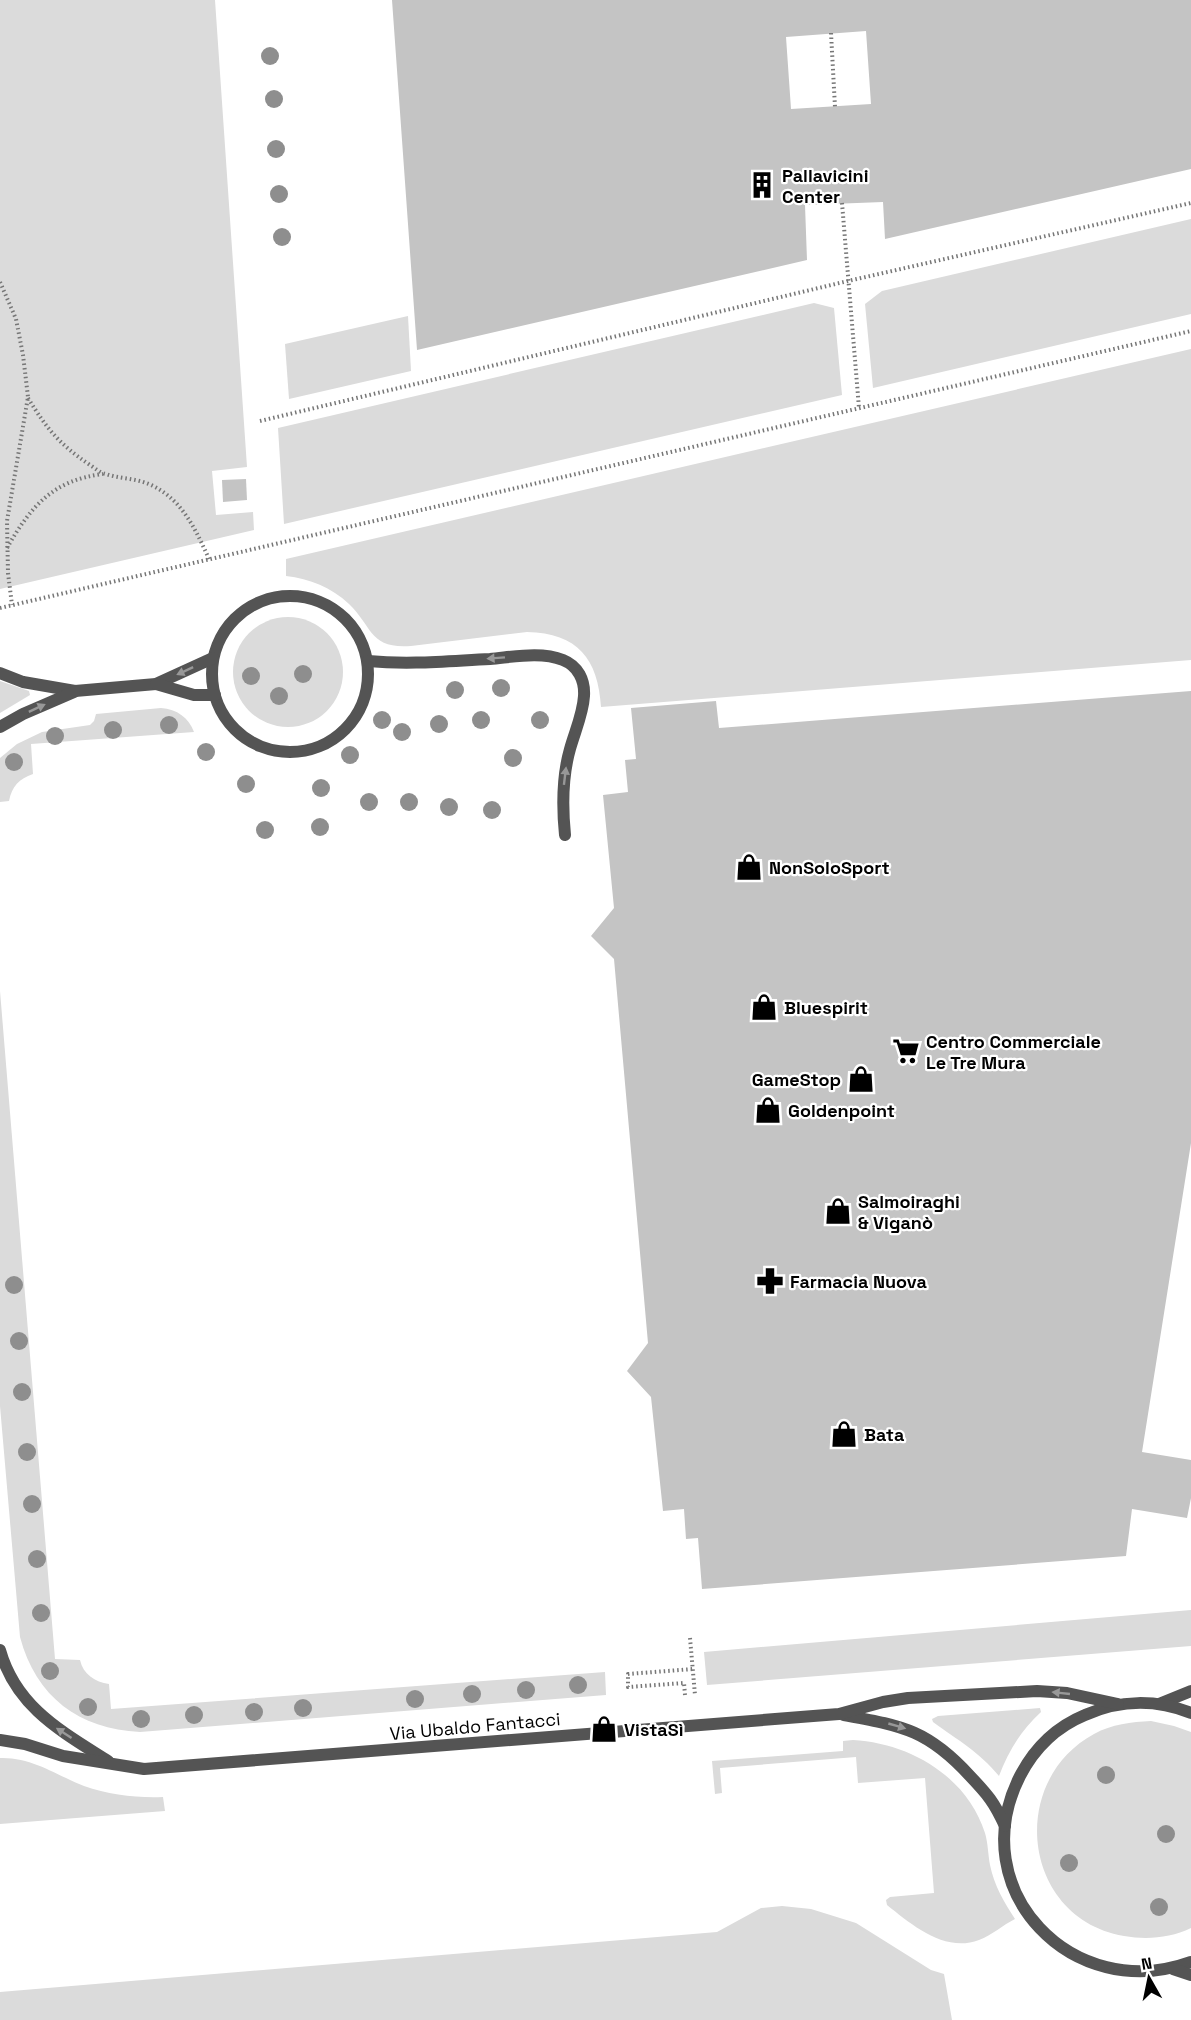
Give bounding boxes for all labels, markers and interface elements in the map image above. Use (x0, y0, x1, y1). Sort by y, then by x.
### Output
place label: Pallavicini Center (782, 164, 868, 208)
building icon: Pallavicini Center (747, 170, 777, 200)
one-way arrow (487, 654, 506, 663)
one-way arrow (176, 666, 193, 675)
one-way arrow (28, 703, 45, 712)
one-way arrow (560, 767, 570, 786)
shop icon: NonSoloSport (734, 852, 764, 882)
place label: NonSoloSport (769, 856, 890, 879)
shop icon: Bluespirit (749, 992, 779, 1022)
place label: Bluespirit (784, 996, 868, 1019)
place label: Centro Commerciale Le Tre Mura (926, 1030, 1101, 1074)
supermarket icon: Centro Commerciale Le Tre Mura (891, 1036, 921, 1066)
shop icon: GameStop (846, 1064, 876, 1094)
place label: GameStop (752, 1068, 841, 1091)
shop icon: Goldenpoint (753, 1095, 783, 1125)
place label: Goldenpoint (788, 1099, 895, 1122)
place label: Salmoiraghi & Viganò (858, 1190, 960, 1234)
shop icon: Salmoiraghi & Viganò (823, 1196, 853, 1226)
pharmacy icon: Farmacia Nuova (755, 1266, 785, 1296)
place label: Farmacia Nuova (790, 1270, 927, 1293)
shop icon: Bata (829, 1419, 859, 1449)
place label: Bata (864, 1423, 905, 1446)
one-way arrow (1052, 1688, 1071, 1698)
street label: Via Ubaldo Fantacci (389, 1707, 561, 1745)
shop icon: VistaSì (589, 1714, 619, 1744)
place label: VistaSì (624, 1718, 683, 1741)
one-way arrow (888, 1722, 906, 1731)
one-way arrow (57, 1727, 73, 1739)
north arrow (1119, 1948, 1179, 2008)
text: N (1140, 1952, 1154, 1975)

